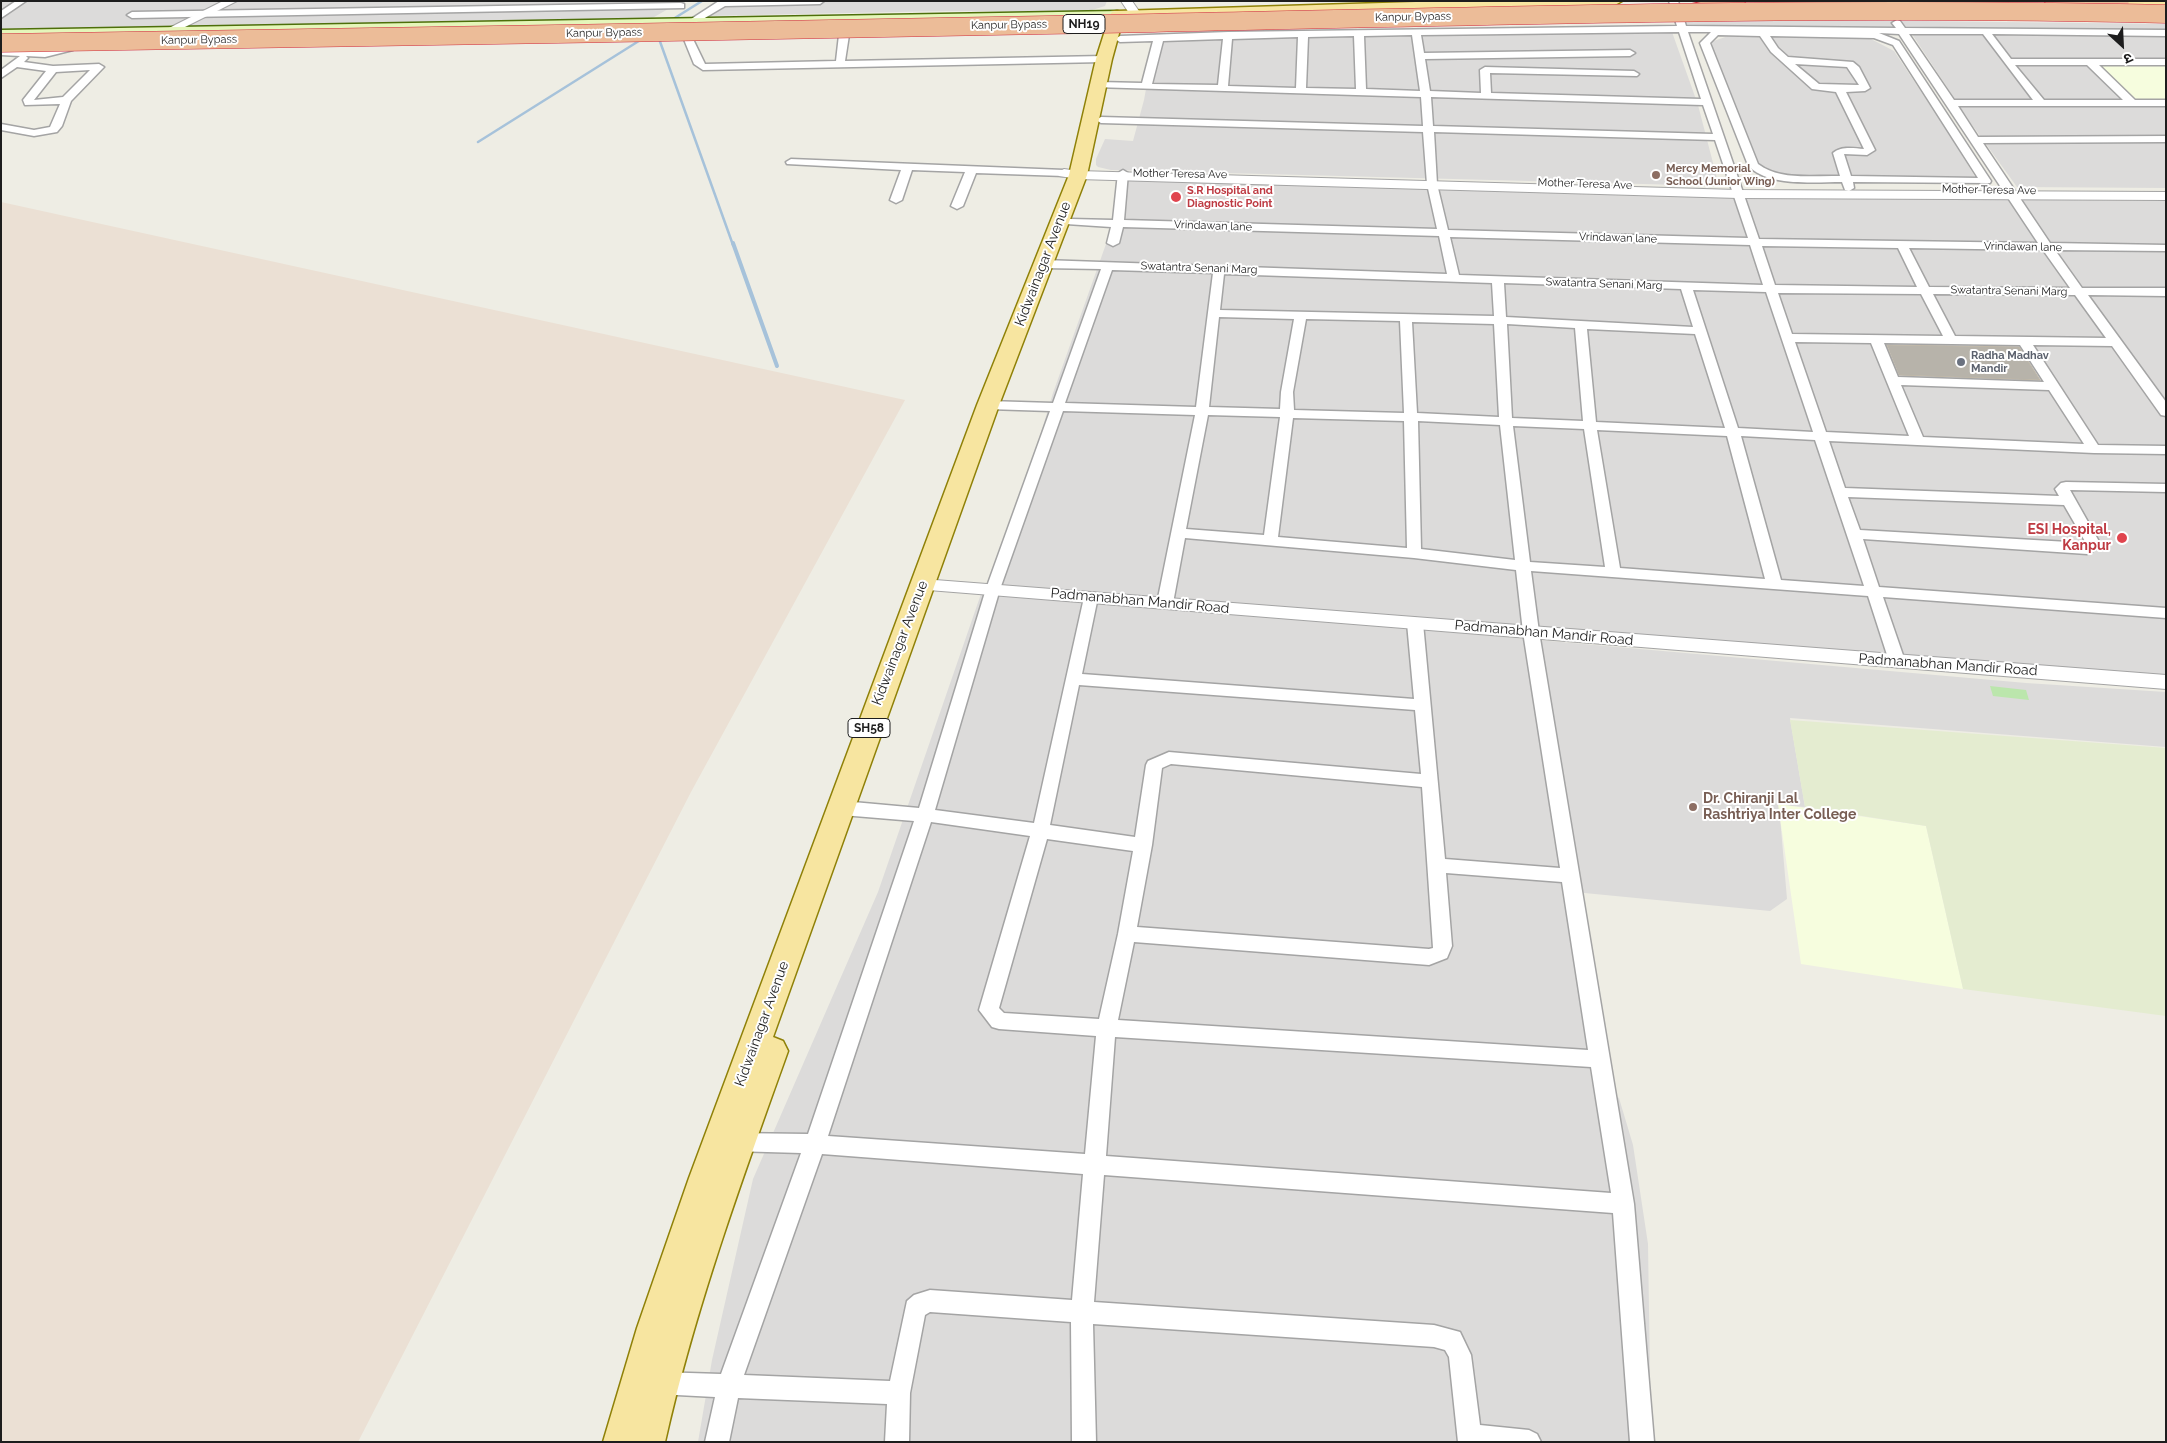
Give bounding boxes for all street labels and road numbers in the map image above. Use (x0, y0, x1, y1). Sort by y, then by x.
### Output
street label: Kanpur Bypass (1375, 10, 1451, 24)
road number: NH19 (1063, 14, 1105, 34)
street label: Kanpur Bypass (971, 18, 1047, 32)
street label: Kanpur Bypass (566, 26, 642, 40)
street label: Kanpur Bypass (161, 33, 237, 47)
street label: Mother Teresa Ave (1133, 167, 1227, 181)
street label: Mother Teresa Ave (1537, 176, 1633, 192)
street label: Mother Teresa Ave (1942, 183, 2036, 197)
street label: Kidwainagar Avenue (1011, 199, 1075, 329)
street label: Vrindawan lane (1174, 218, 1252, 234)
street label: Vrindawan lane (1579, 230, 1657, 246)
street label: Vrindawan lane (1984, 240, 2062, 254)
street label: Swatantra Senani Marg (1140, 259, 1258, 277)
street label: Swatantra Senani Marg (1545, 275, 1663, 293)
street label: Swatantra Senani Marg (1950, 283, 2068, 299)
street label: Kidwainagar Avenue (868, 578, 932, 708)
street label: Padmanabhan Mandir Road (1050, 585, 1230, 617)
street label: Padmanabhan Mandir Road (1454, 617, 1634, 649)
street label: Padmanabhan Mandir Road (1858, 650, 2038, 680)
road number: SH58 (848, 718, 890, 738)
street label: Kidwainagar Avenue (731, 959, 793, 1089)

